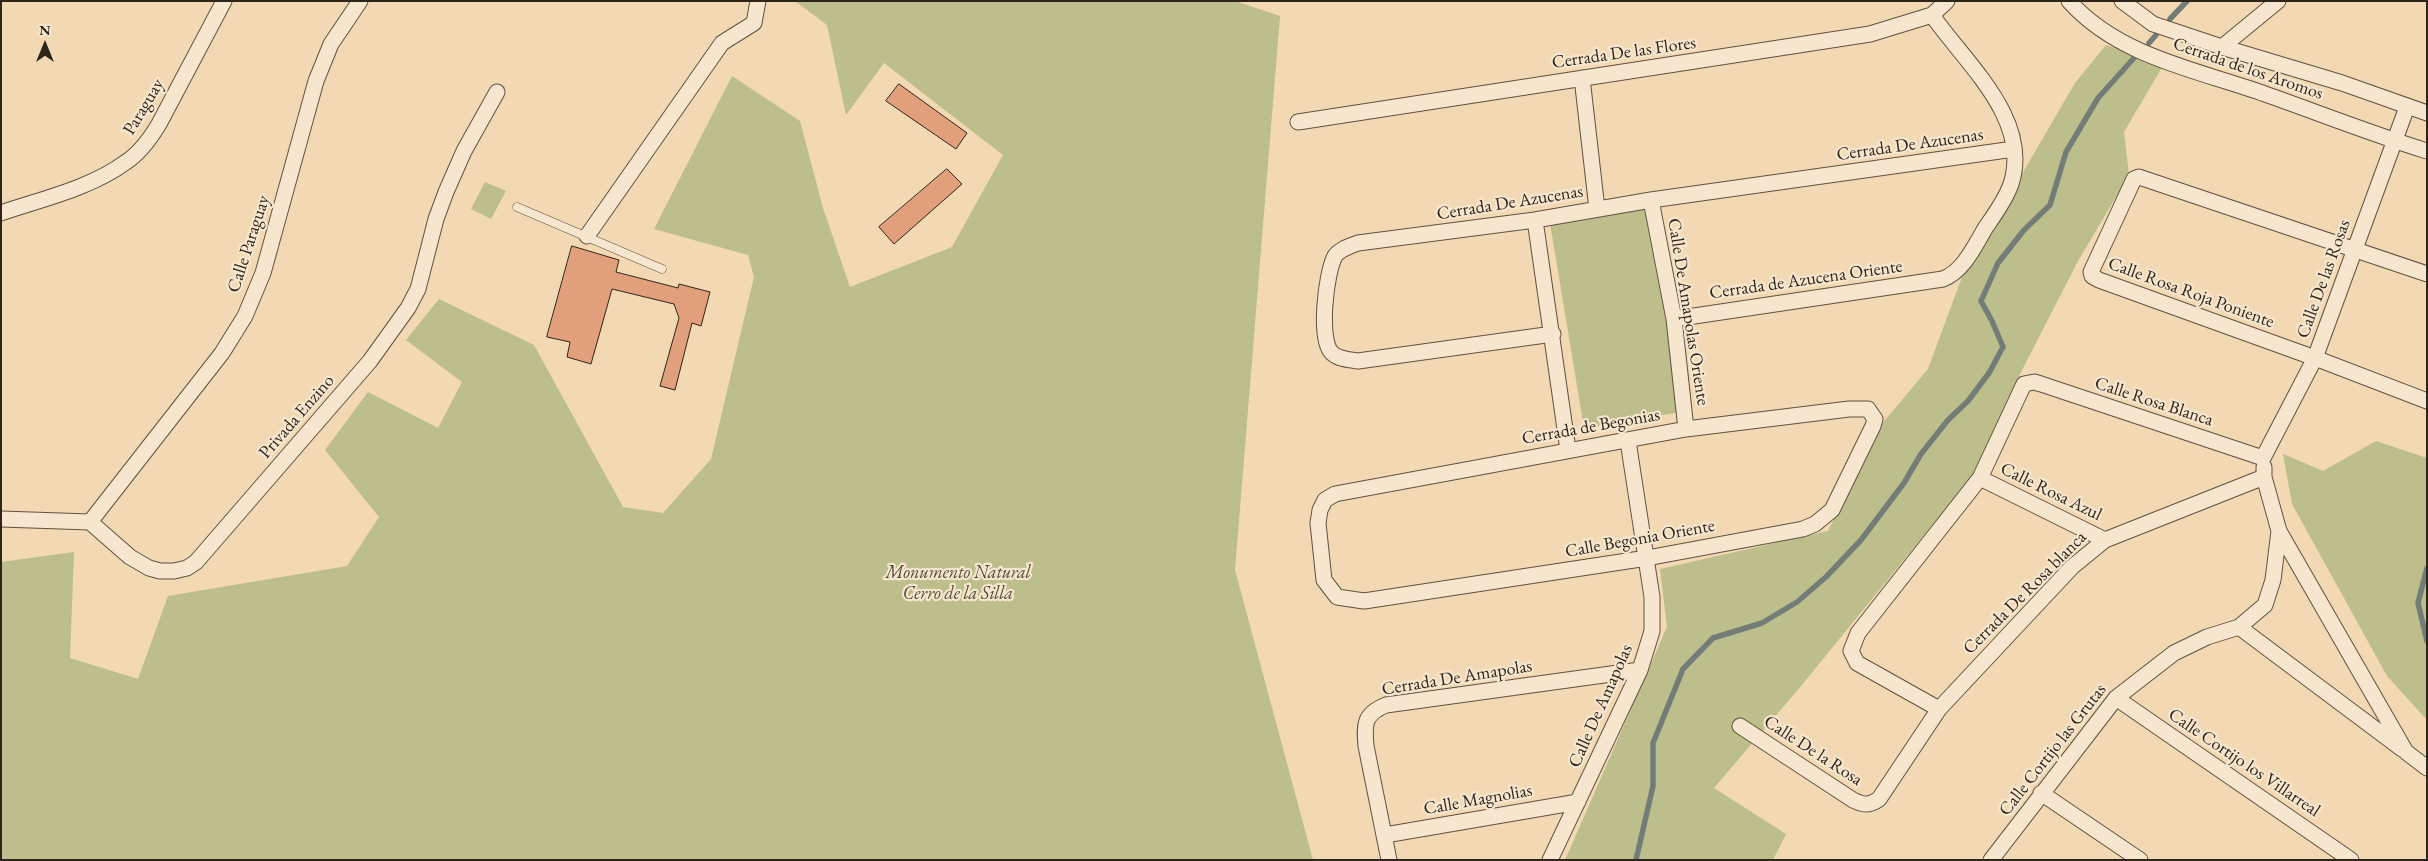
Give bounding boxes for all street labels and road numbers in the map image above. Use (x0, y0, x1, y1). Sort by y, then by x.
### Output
street label: Cerrada De las Flores (1551, 32, 1697, 74)
street label: Cerrada de los Aromos (2170, 33, 2326, 105)
street label: Paraguay (119, 75, 169, 139)
street label: Cerrada De Azucenas (1835, 124, 1985, 166)
street label: Cerrada De Azucenas (1435, 181, 1585, 225)
street label: Calle Paraguay (223, 193, 275, 295)
street label: Calle De Amapolas Oriente (1663, 217, 1713, 407)
street label: Calle De las Rosas (2292, 217, 2356, 341)
street label: Calle Rosa Roja Poniente (2105, 253, 2277, 333)
street label: Cerrada de Azucena Oriente (1708, 256, 1904, 304)
street label: Privada Enzino (255, 371, 339, 463)
street label: Calle Rosa Blanca (2092, 373, 2216, 431)
street label: Cerrada de Begonias (1520, 404, 1662, 450)
street label: Calle Rosa Azul (1997, 458, 2105, 526)
street label: Calle Begonia Oriente (1563, 515, 1717, 563)
street label: Cerrada De Rosa blanca (1959, 527, 2091, 659)
street label: Calle De Amapolas (1564, 641, 1638, 771)
street label: Cerrada De Amapolas (1380, 655, 1534, 701)
street label: Calle Cortijo las Grutas (1995, 680, 2111, 820)
street label: Calle Cortijo los Villarreal (2164, 704, 2324, 822)
street label: Calle De la Rosa (1760, 711, 1866, 791)
street label: Calle Magnolias (1422, 780, 1534, 820)

